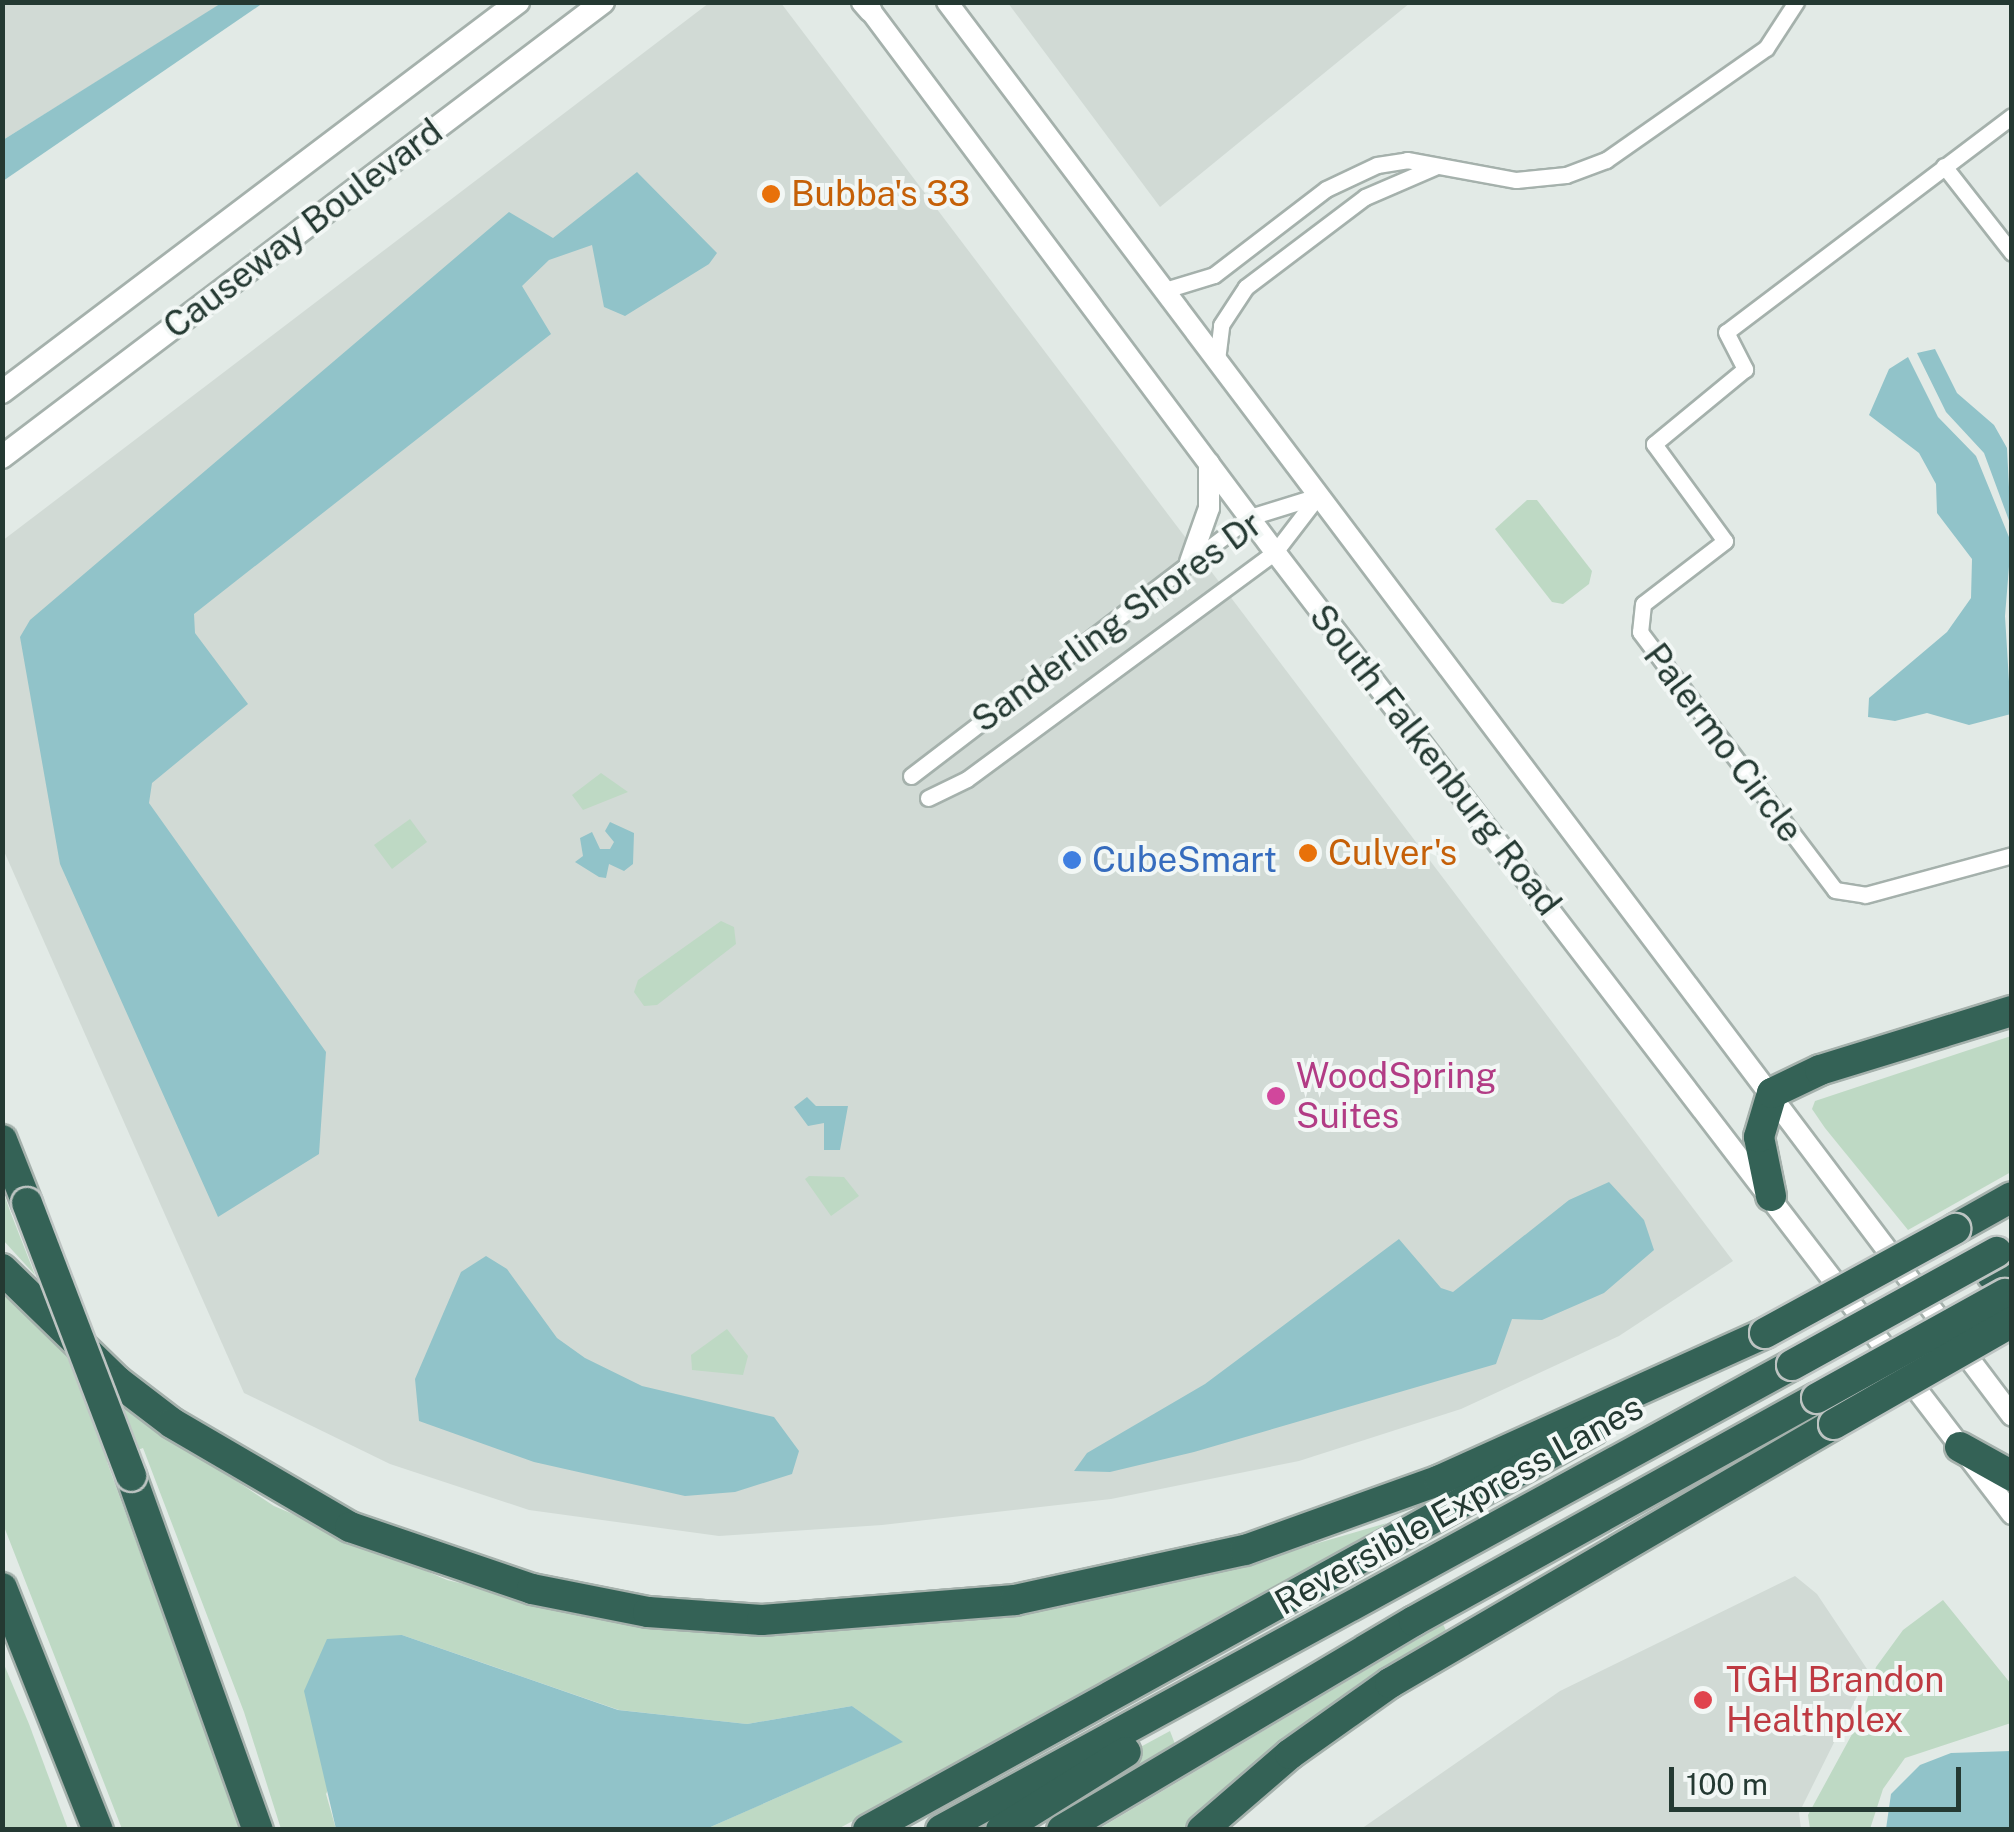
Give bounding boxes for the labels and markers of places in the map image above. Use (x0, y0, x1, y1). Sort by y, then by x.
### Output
place label: Bubba's 33 (791, 173, 970, 215)
marker: Bubba's 33 (760, 183, 782, 205)
place label: Culver's (1328, 832, 1457, 874)
place label: CubeSmart (1092, 839, 1277, 881)
marker: Culver's (1297, 842, 1319, 864)
marker: CubeSmart (1061, 849, 1083, 871)
place label: WoodSpring Suites (1296, 1055, 1497, 1137)
marker: WoodSpring Suites (1265, 1085, 1287, 1107)
place label: TGH Brandon Healthplex (1726, 1659, 1944, 1741)
marker: TGH Brandon Healthplex (1690, 1687, 1716, 1713)

